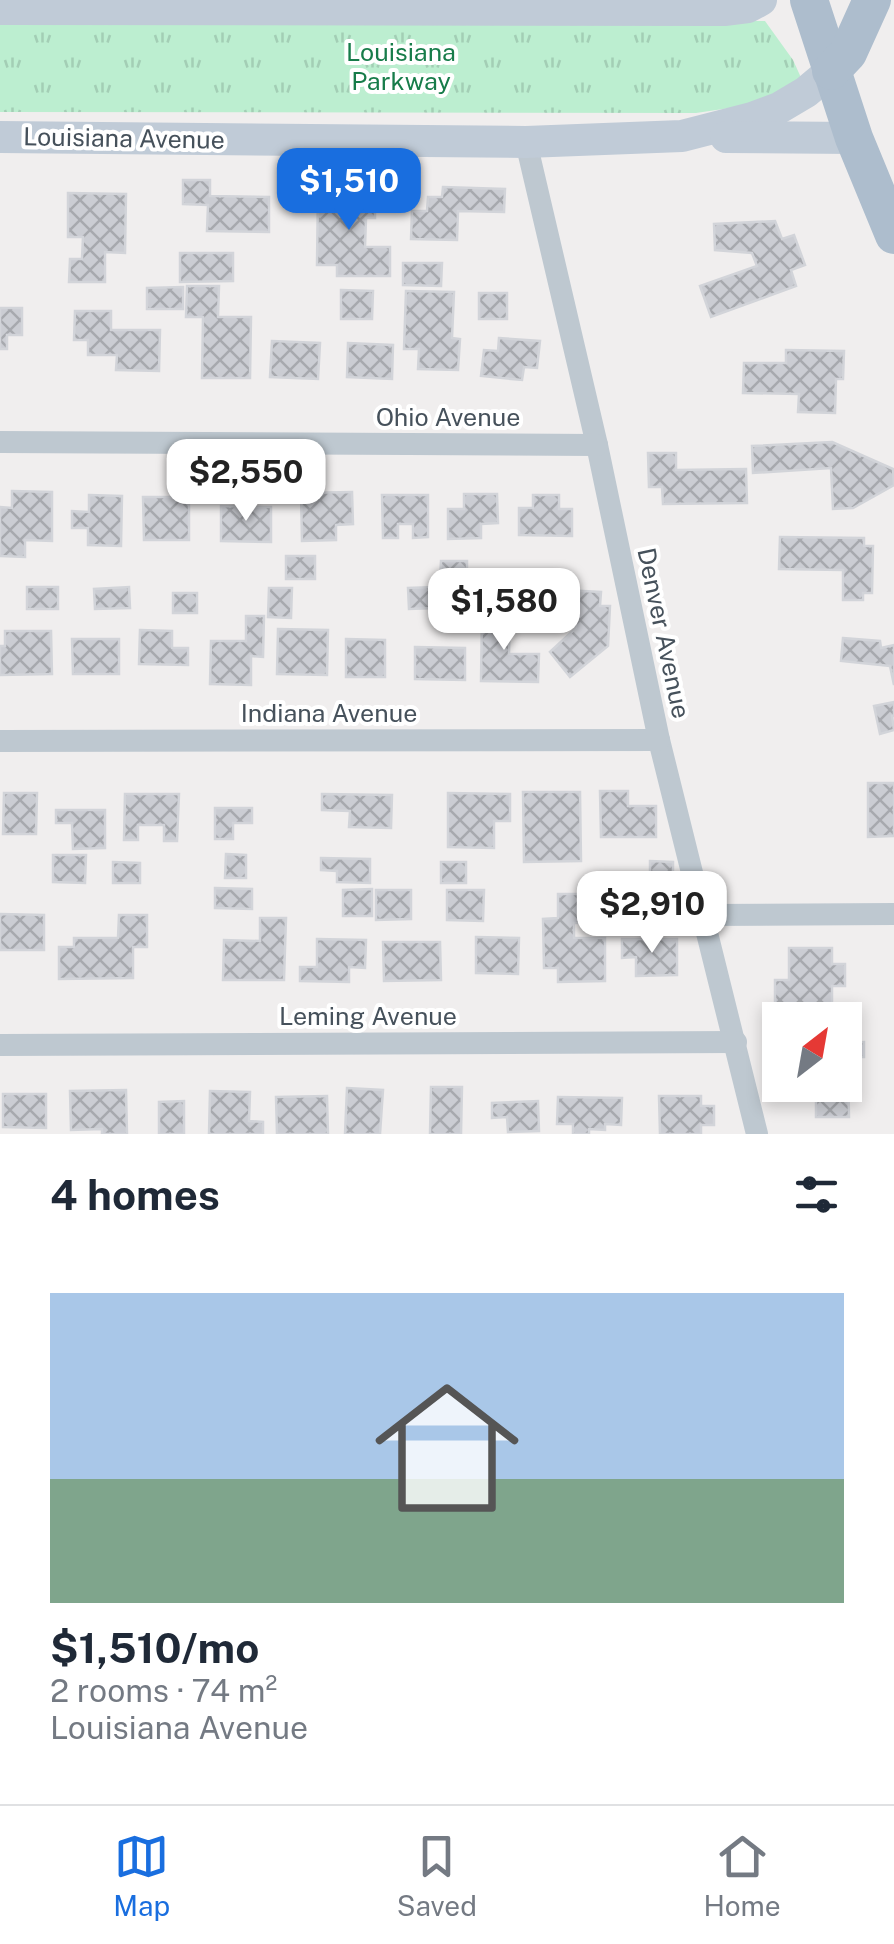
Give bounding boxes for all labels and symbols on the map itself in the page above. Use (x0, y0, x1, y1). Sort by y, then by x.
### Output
park label: Louisiana Parkway (346, 37, 456, 96)
street label: Louisiana Avenue (23, 121, 225, 155)
pin: $1,510 (268, 148, 430, 233)
street label: Ohio Avenue (376, 402, 520, 432)
pin: $2,550 (165, 439, 327, 524)
street label: Denver Avenue (631, 545, 697, 721)
pin: $1,580 (423, 568, 585, 653)
street label: Indiana Avenue (241, 698, 417, 728)
pin: $2,910 (571, 871, 733, 956)
street label: Leming Avenue (279, 1001, 457, 1031)
north arrow (762, 1002, 862, 1102)

